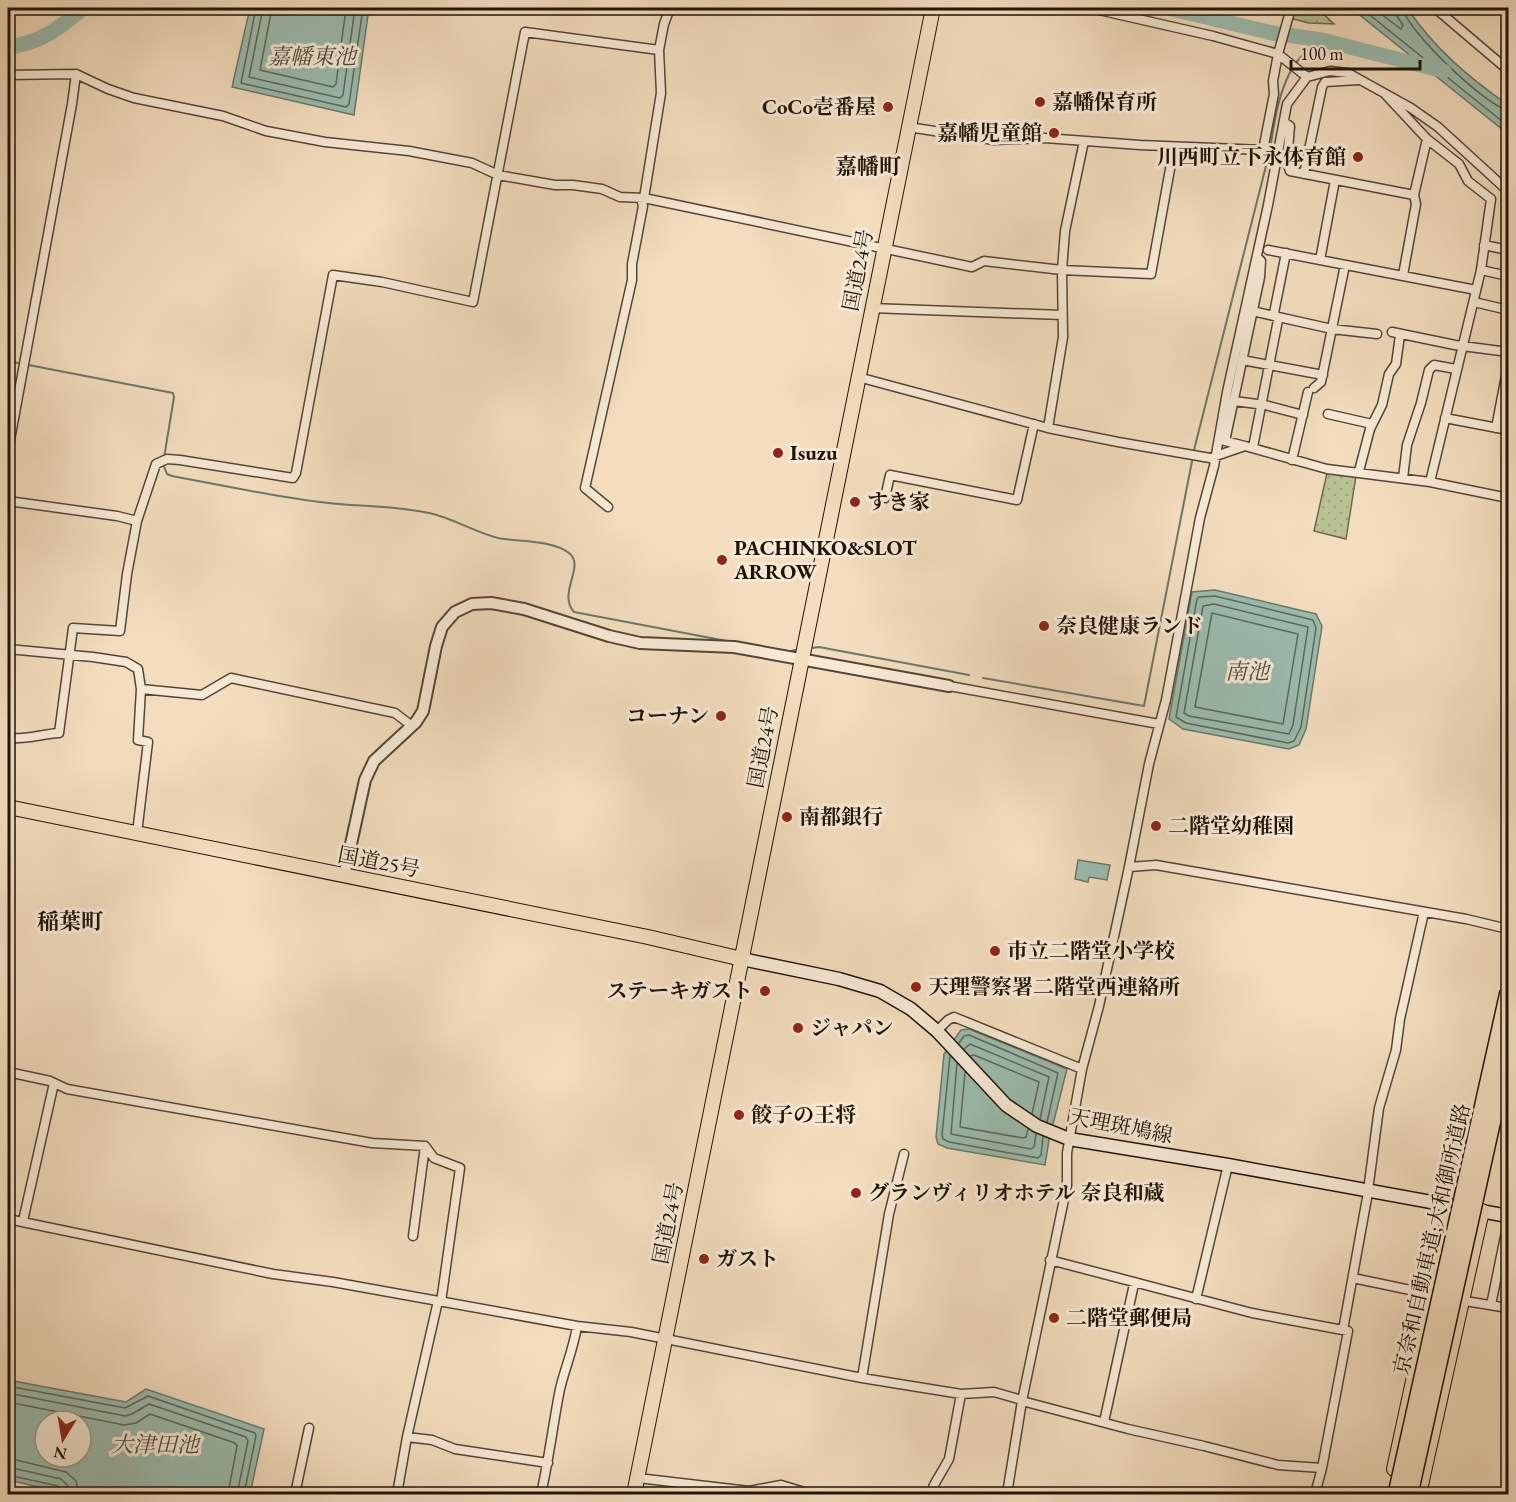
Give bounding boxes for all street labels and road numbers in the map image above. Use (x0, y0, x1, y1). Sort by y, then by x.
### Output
street label: 国道24号 (836, 227, 879, 313)
street label: 国道24号 (741, 704, 784, 790)
street label: 国道25号 (336, 840, 422, 883)
street label: 京奈和自動車道;大和御所道路 (1387, 1101, 1476, 1377)
street label: 天理斑鳩線 (1067, 1102, 1175, 1149)
street label: 国道24号 (646, 1180, 689, 1266)

